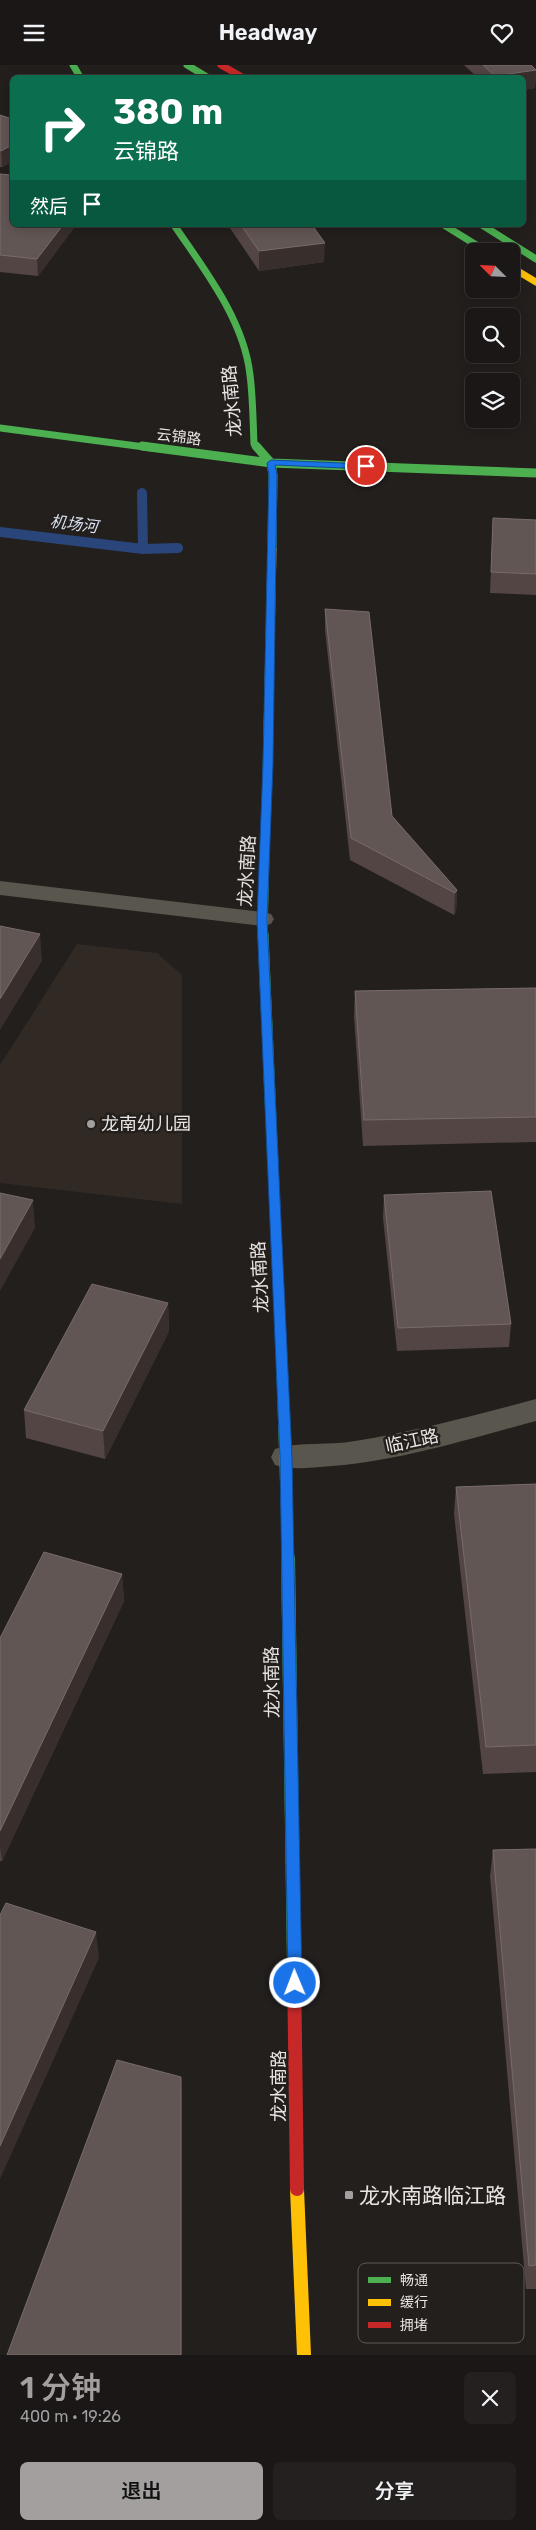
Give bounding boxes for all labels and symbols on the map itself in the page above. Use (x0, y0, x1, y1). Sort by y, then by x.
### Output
north arrow (465, 243, 520, 297)
street label: 龙水南路 (218, 364, 246, 438)
street label: 云锦路 (156, 425, 202, 449)
pin (345, 445, 387, 487)
water label: 机场河 (49, 512, 102, 537)
street label: 龙水南路 (234, 834, 260, 908)
place label: 龙南幼儿园 (101, 1113, 191, 1135)
marker: 龙南幼儿园 (85, 1118, 97, 1130)
street label: 龙水南路 (247, 1240, 273, 1314)
street label: 临江路 (383, 1425, 441, 1457)
street label: 龙水南路 (260, 1646, 284, 1718)
position arrow (268, 1956, 320, 2008)
street label: 龙水南路 (268, 2050, 290, 2122)
place label: 龙水南路临江路 (359, 2183, 506, 2208)
marker: 龙水南路临江路 (343, 2189, 355, 2201)
legend (358, 2263, 524, 2343)
text: 畅通 (400, 2272, 428, 2289)
text: 缓行 (400, 2294, 428, 2311)
text: 拥堵 (400, 2317, 428, 2334)

